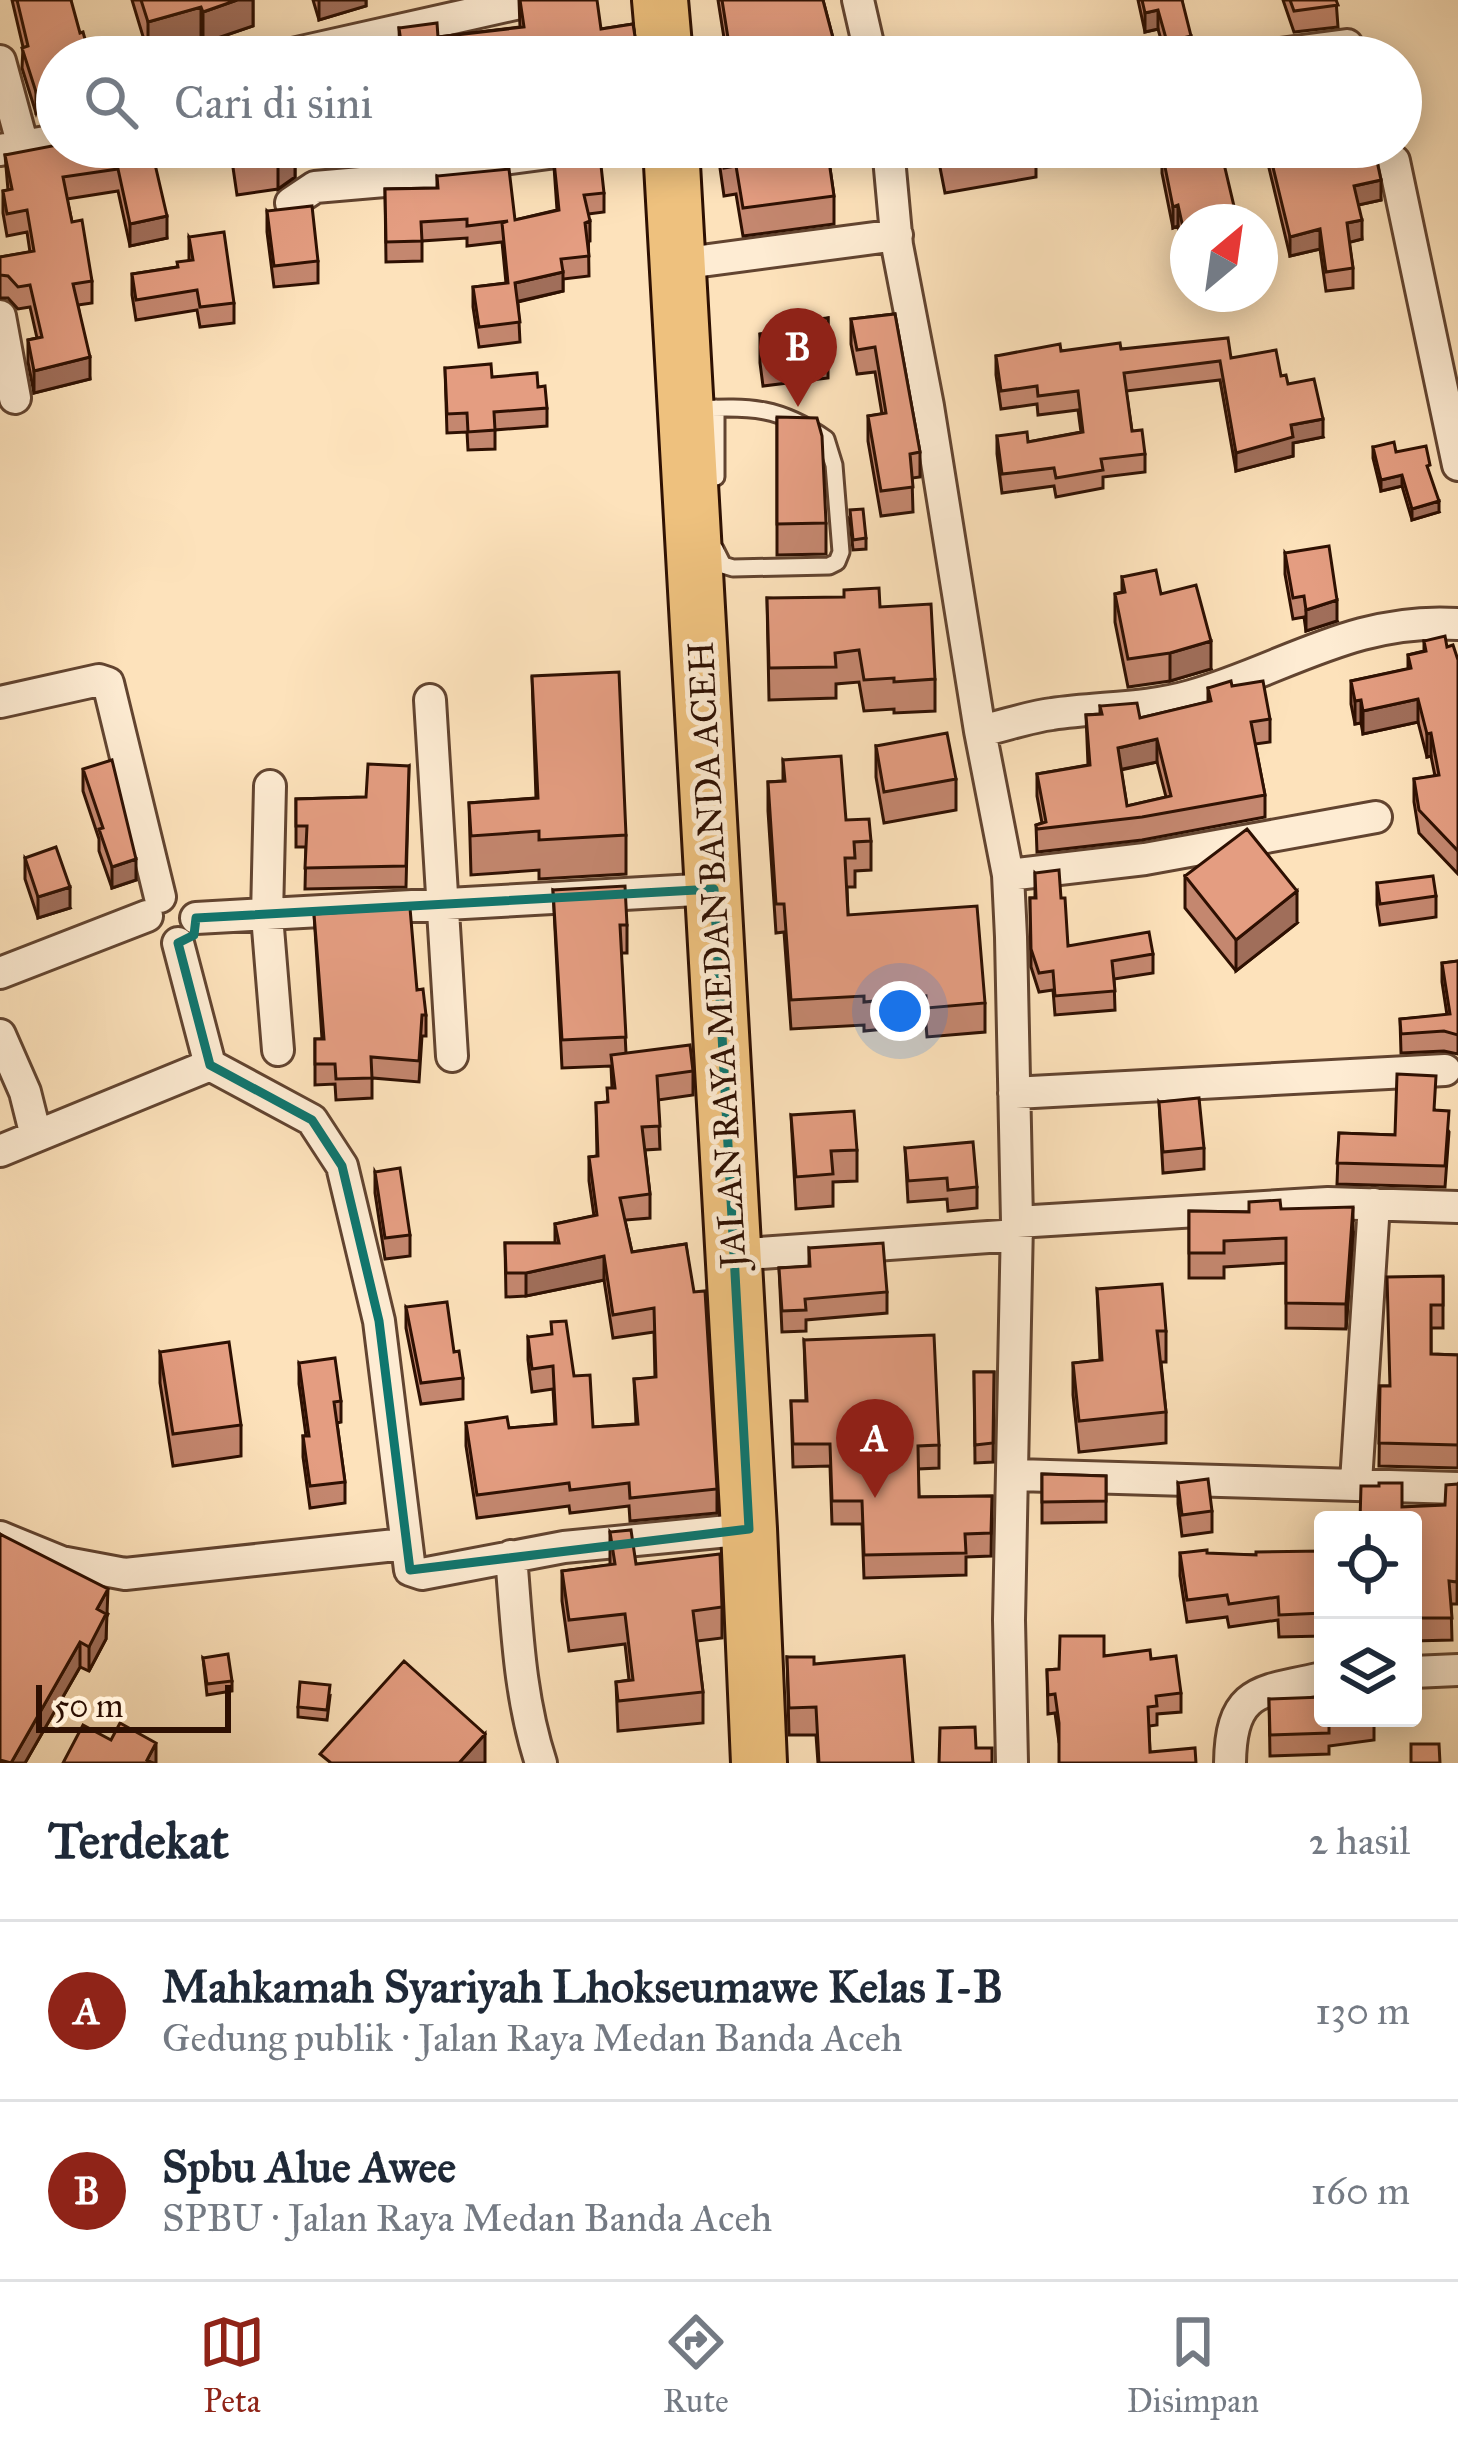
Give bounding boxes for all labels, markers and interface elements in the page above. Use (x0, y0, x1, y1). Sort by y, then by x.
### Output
search box (36, 36, 1422, 168)
icon: search (78, 69, 144, 135)
text: Cari di sini (174, 75, 373, 130)
north arrow (1170, 204, 1278, 312)
pin: B (759, 308, 837, 407)
street label: JALAN RAYA MEDAN BANDA ACEH (679, 640, 756, 1274)
your location (870, 981, 930, 1041)
pin: A (836, 1399, 914, 1498)
map controls (1314, 1511, 1422, 1727)
button: locate (1314, 1511, 1422, 1619)
button: layers (1314, 1619, 1422, 1727)
scale bar (36, 1679, 231, 1732)
text: 50 m (54, 1686, 123, 1726)
text: Terdekat (48, 1810, 229, 1872)
text: 2 hasil (1309, 1817, 1410, 1865)
text: Mahkamah Syariyah Lhokseumawe Kelas I-B (162, 1959, 1003, 2014)
text: A (74, 1987, 100, 2035)
text: 130 m (1315, 1987, 1410, 2035)
text: Gedung publik · Jalan Raya Medan Banda Aceh (162, 2014, 903, 2062)
text: Spbu Alue Awee (162, 2139, 456, 2194)
text: B (74, 2167, 100, 2215)
text: 160 m (1311, 2167, 1410, 2215)
text: SPBU · Jalan Raya Medan Banda Aceh (162, 2194, 772, 2242)
tab: Peta (199, 2309, 265, 2421)
tab: Rute (663, 2309, 729, 2421)
tab: Disimpan (1127, 2309, 1259, 2421)

